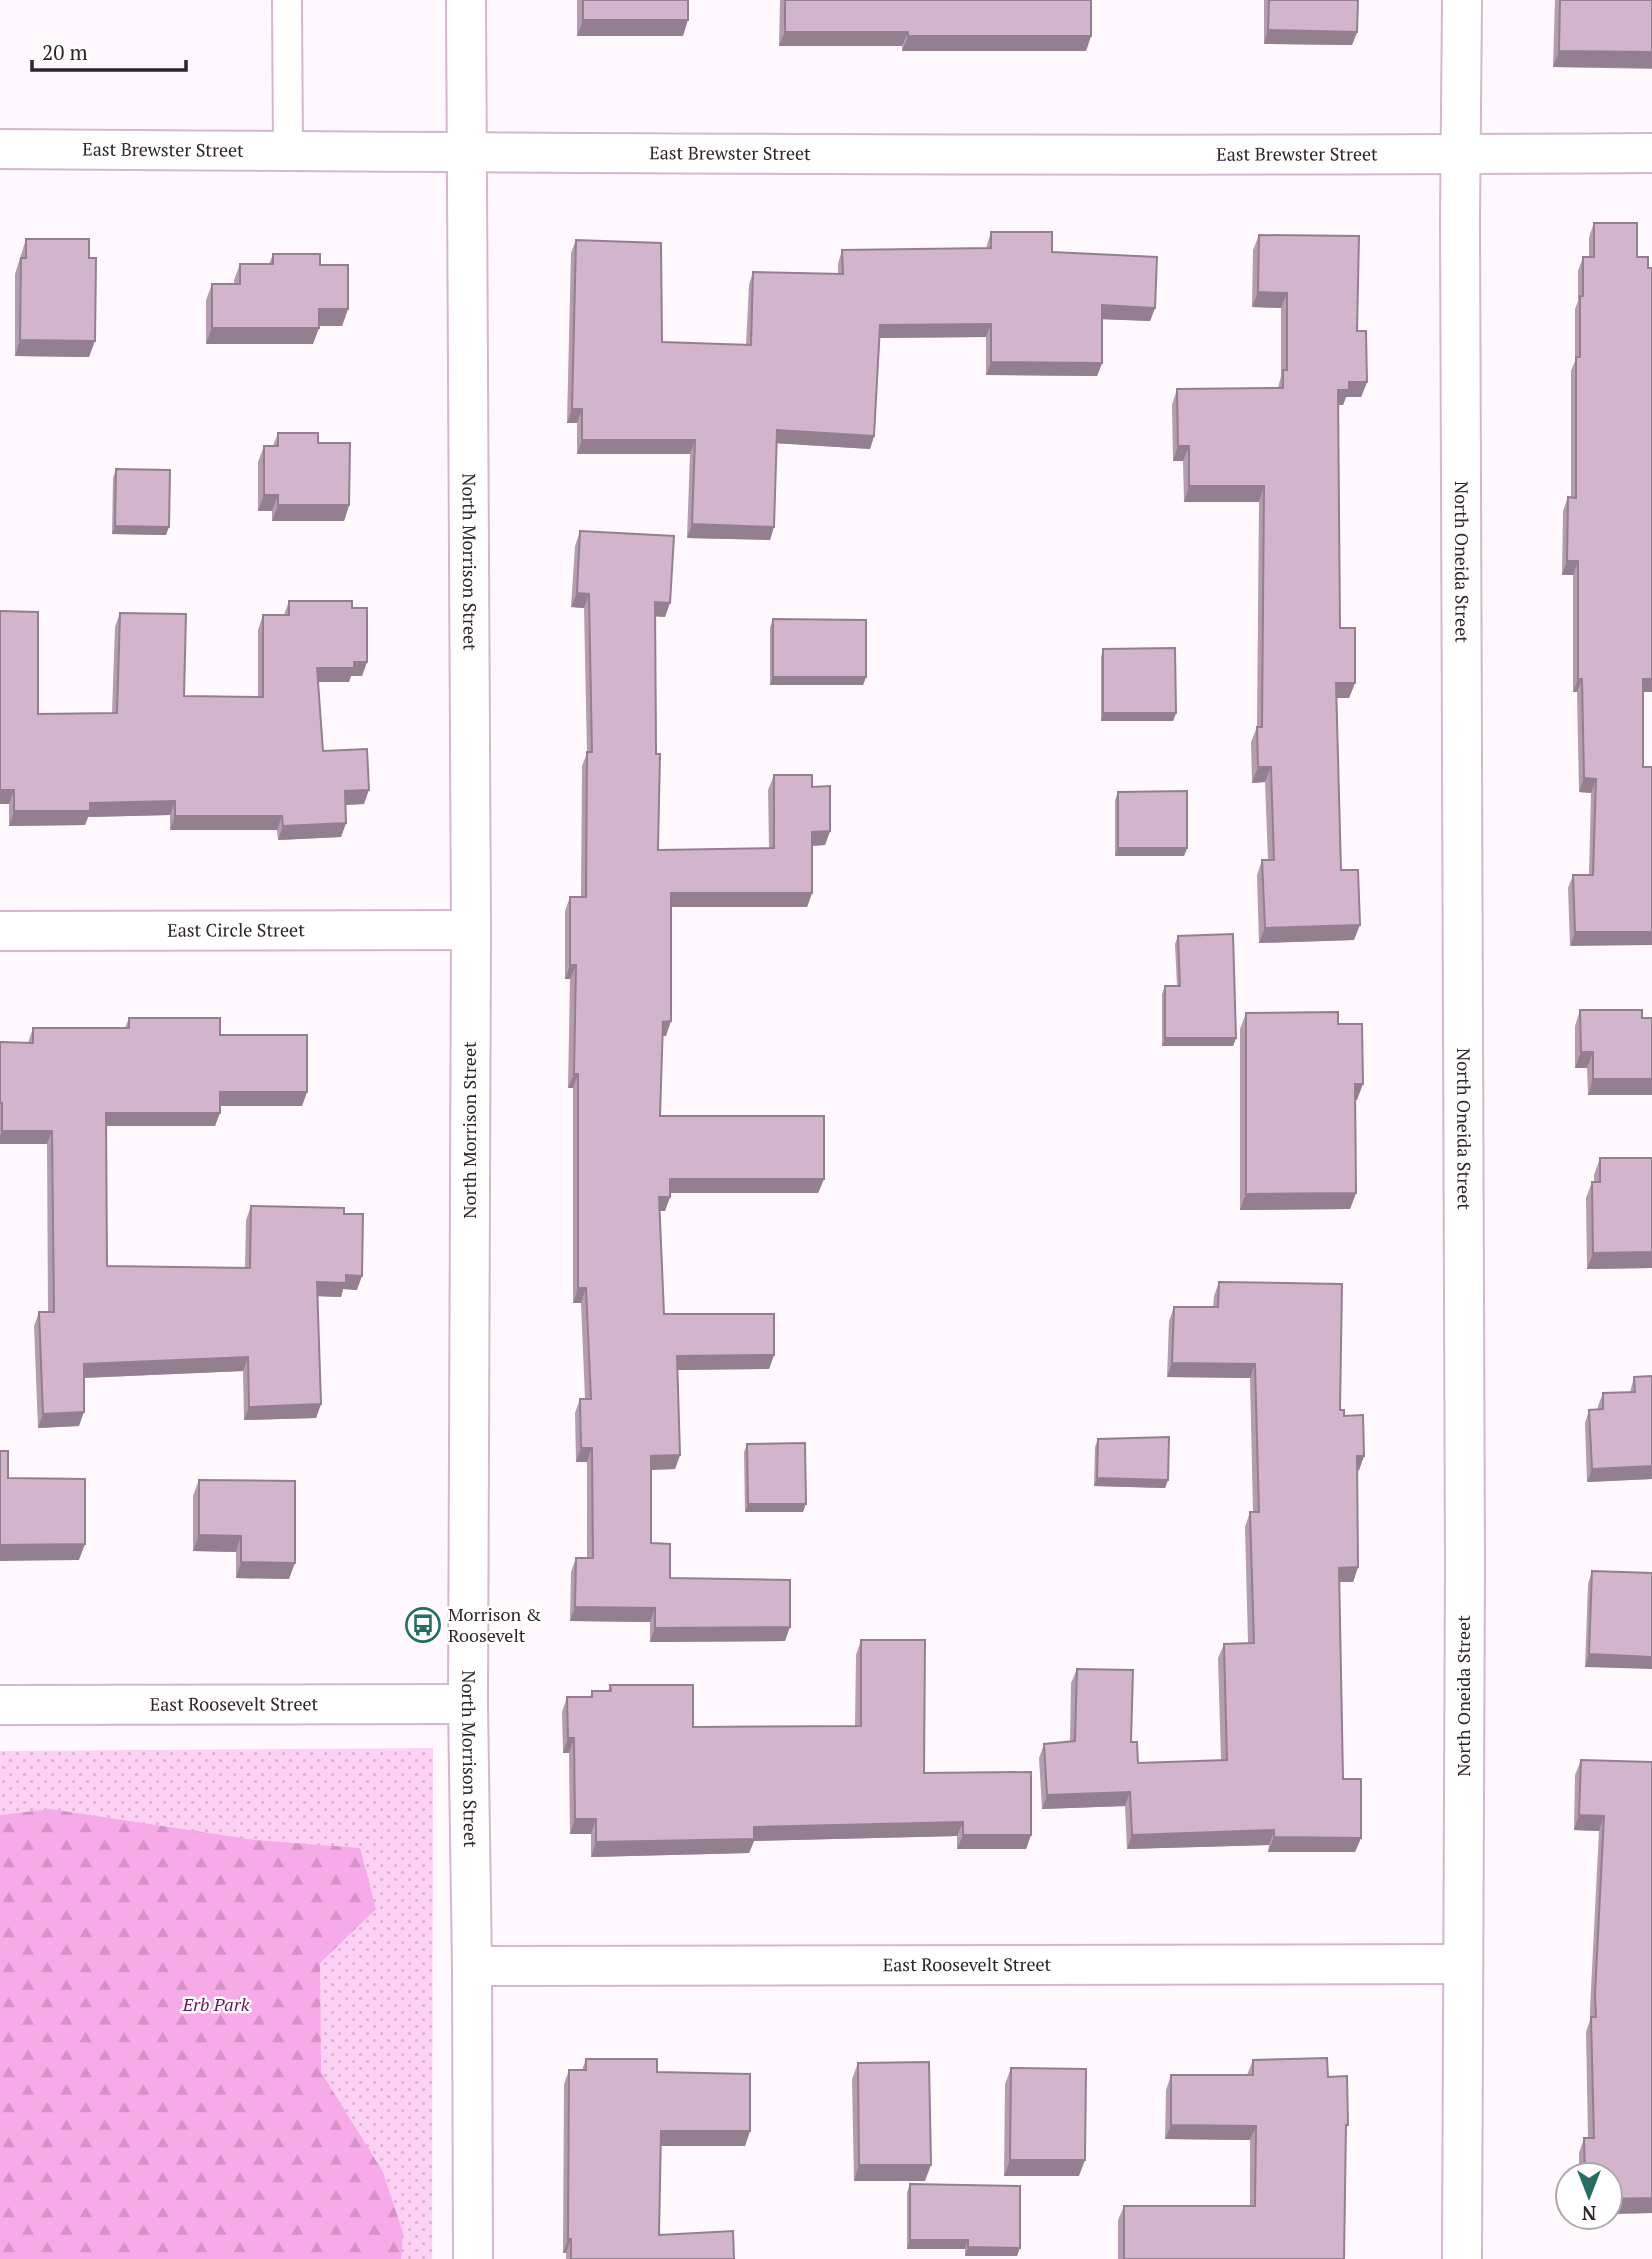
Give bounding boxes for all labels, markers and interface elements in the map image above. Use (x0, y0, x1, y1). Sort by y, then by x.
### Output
scale bar (32, 28, 186, 72)
text: 20 m (42, 38, 88, 66)
street label: East Brewster Street (82, 137, 244, 162)
street label: East Brewster Street (649, 140, 811, 165)
street label: East Brewster Street (1216, 141, 1378, 166)
street label: North Morrison Street (458, 473, 483, 651)
street label: North Oneida Street (1450, 481, 1475, 643)
street label: East Circle Street (167, 917, 305, 942)
street label: North Morrison Street (457, 1041, 481, 1219)
street label: North Oneida Street (1452, 1048, 1477, 1210)
place label: Morrison & Roosevelt (448, 1602, 542, 1647)
bus stop icon: Morrison & Roosevelt (404, 1606, 442, 1644)
street label: North Oneida Street (1451, 1615, 1475, 1777)
street label: North Morrison Street (457, 1670, 483, 1848)
street label: East Roosevelt Street (150, 1691, 319, 1716)
street label: East Roosevelt Street (883, 1952, 1052, 1976)
park label: Erb Park (182, 1992, 250, 2016)
north arrow (1554, 2161, 1624, 2231)
text: N (1581, 2201, 1596, 2226)

